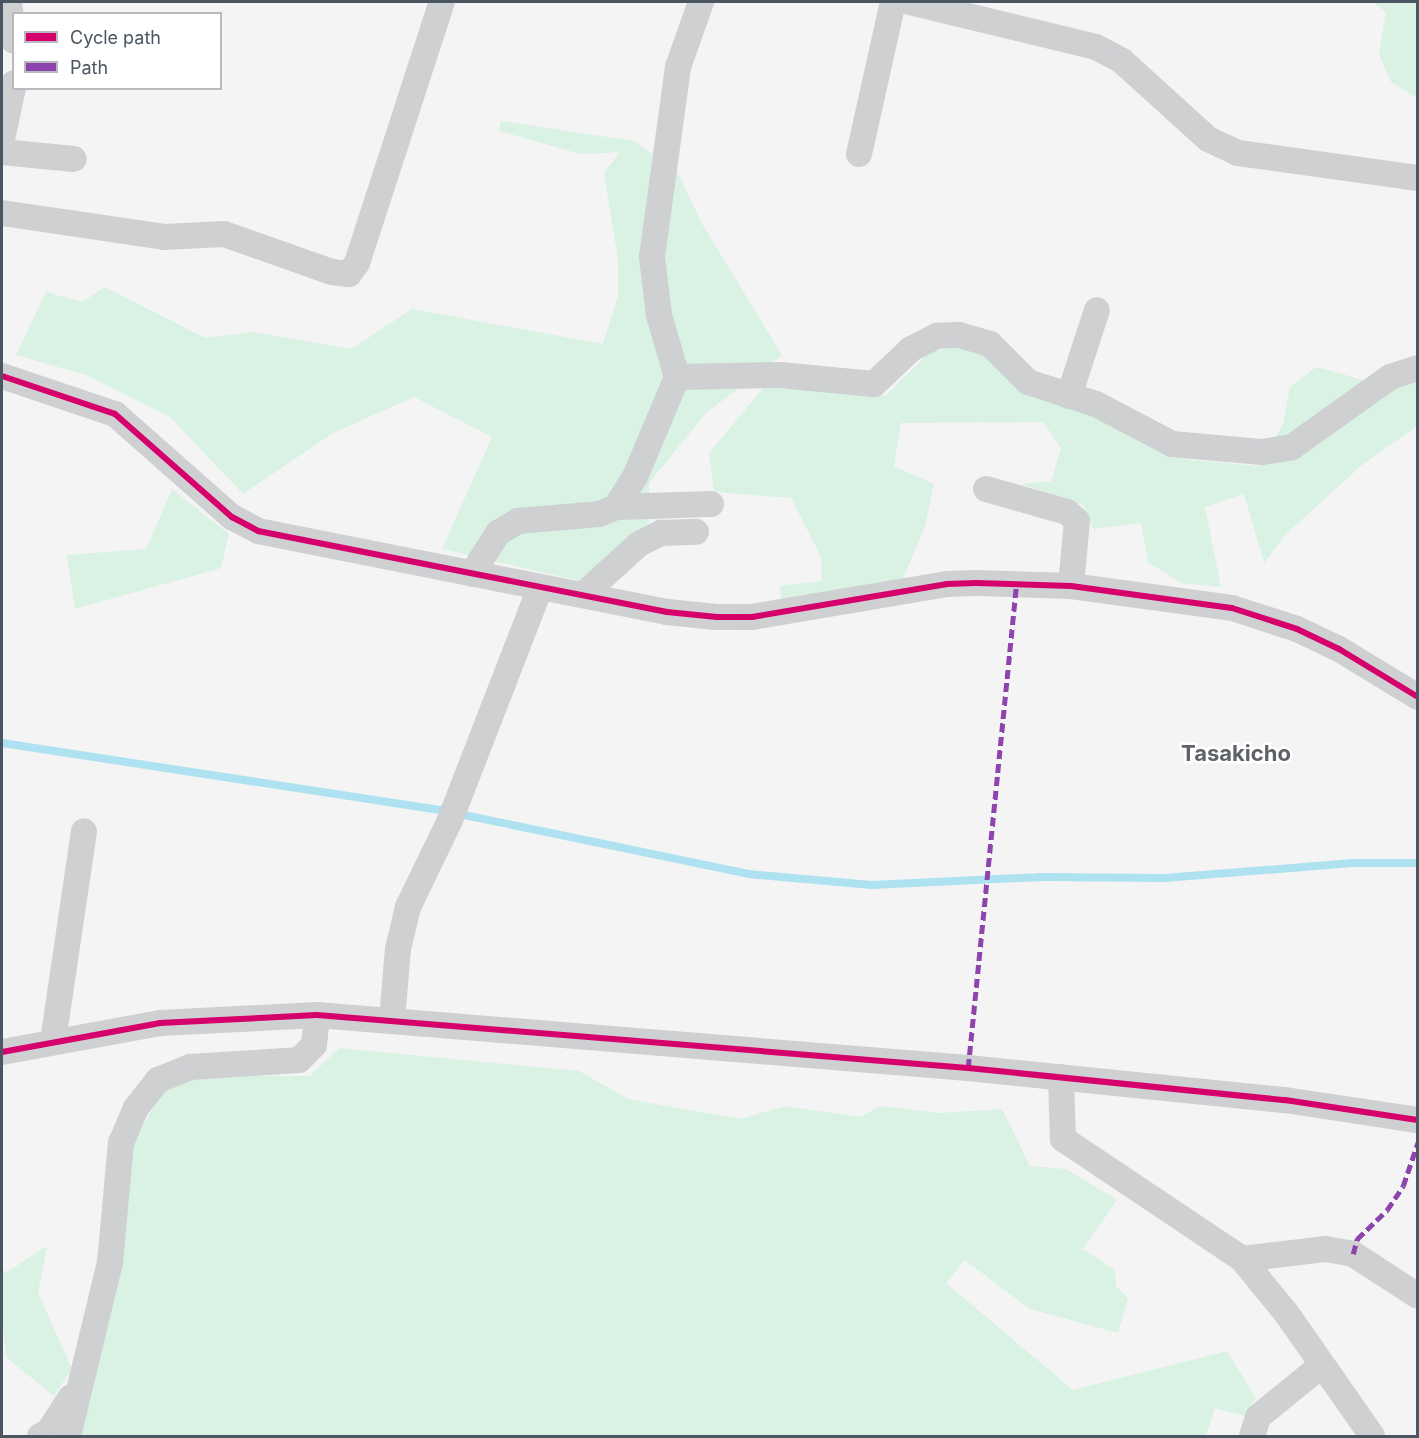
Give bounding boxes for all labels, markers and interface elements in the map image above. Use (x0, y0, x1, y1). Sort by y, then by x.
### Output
legend (12, 12, 222, 90)
text: Cycle path (70, 27, 161, 48)
text: Path (70, 57, 108, 78)
district label: Tasakicho (1181, 741, 1291, 767)

